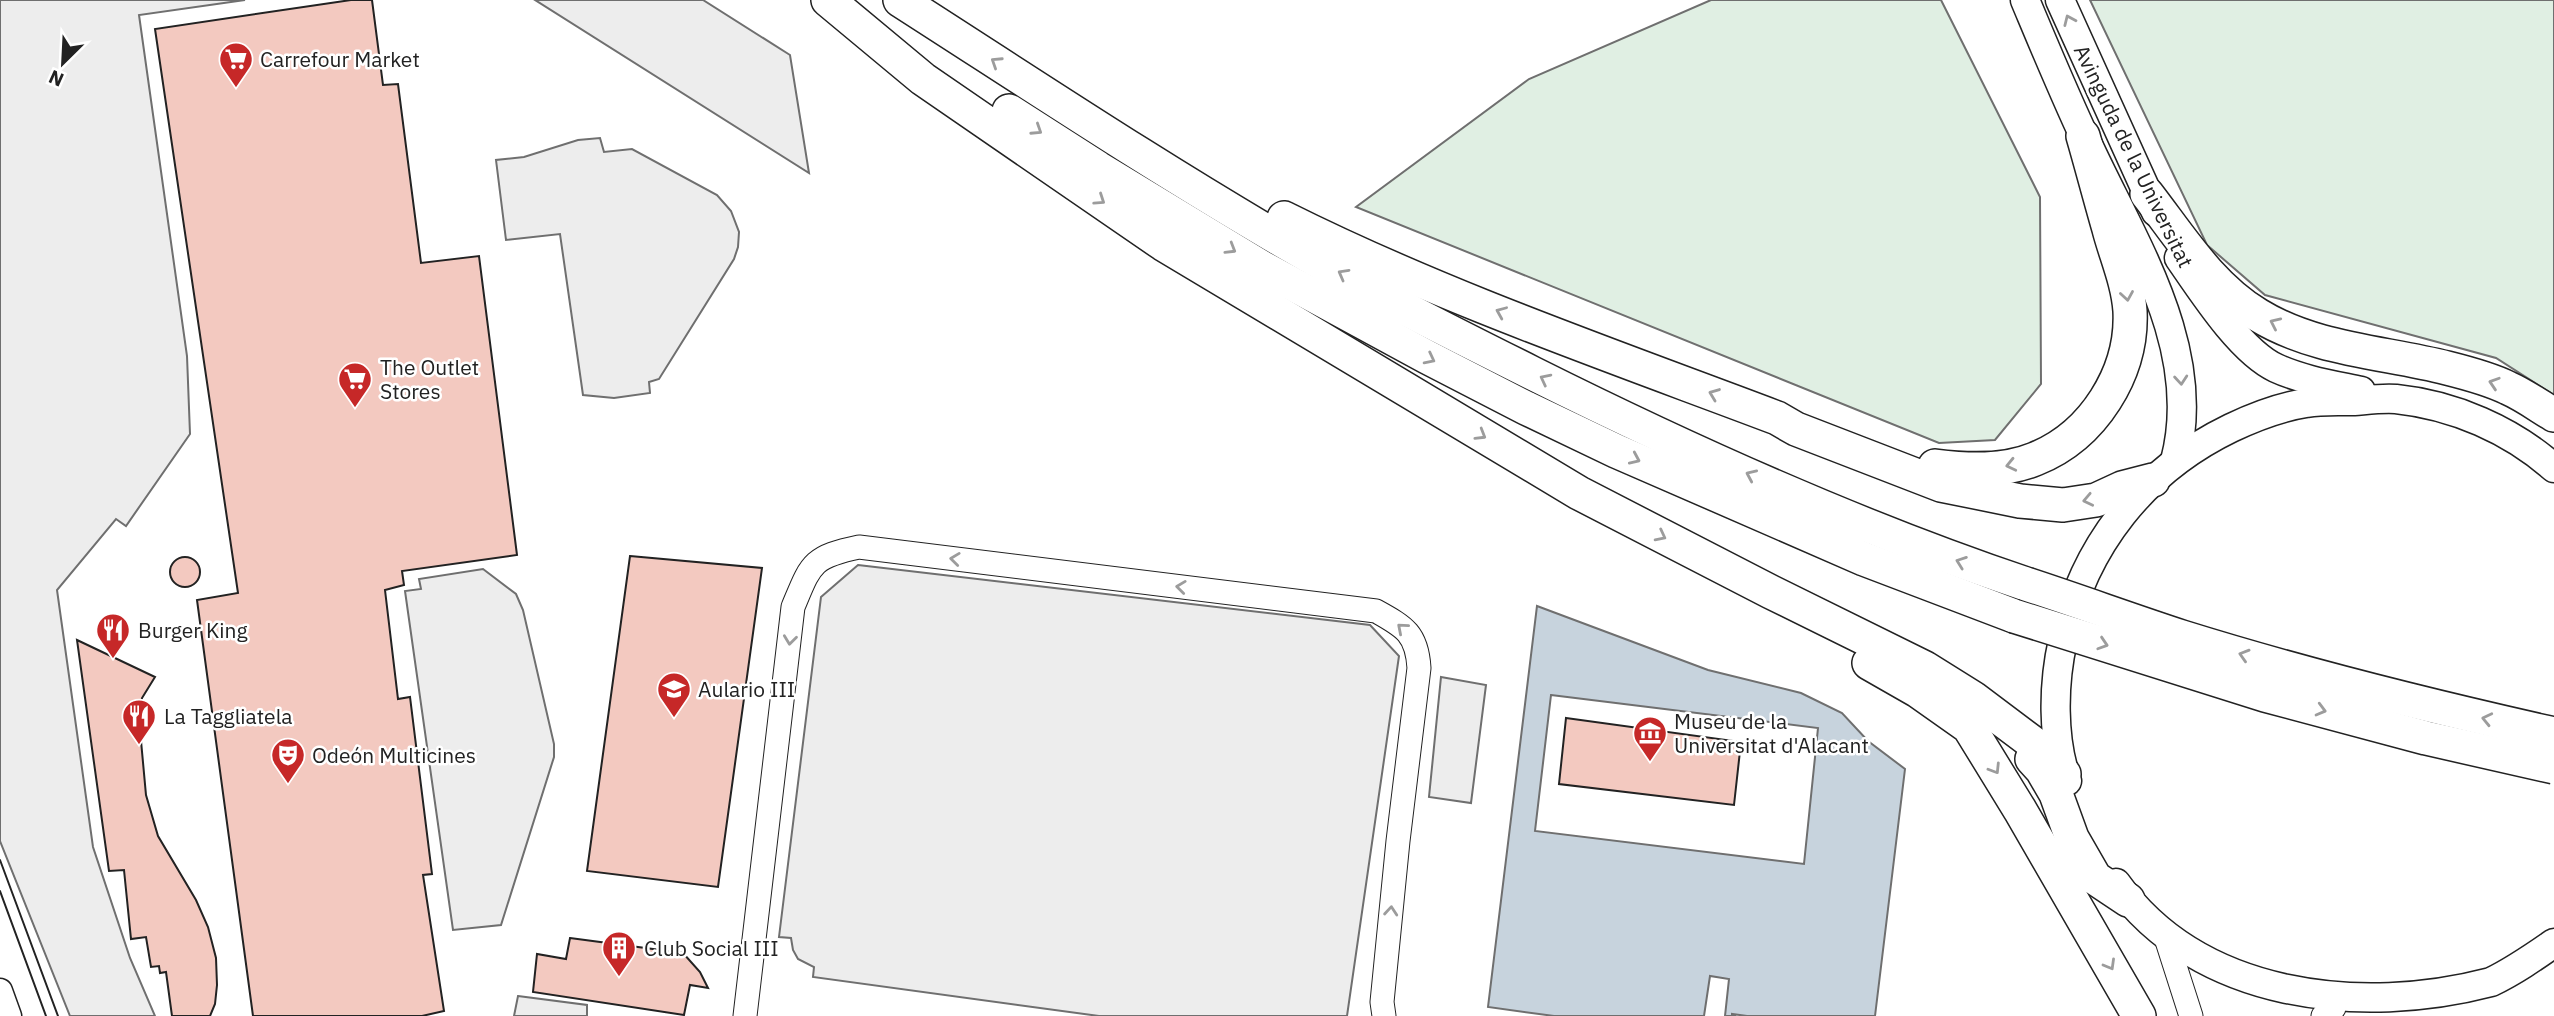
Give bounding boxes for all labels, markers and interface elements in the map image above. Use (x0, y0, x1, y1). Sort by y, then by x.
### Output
one-way arrow (2063, 15, 2077, 27)
north arrow (28, 28, 98, 98)
supermarket icon: Carrefour Market (217, 40, 255, 89)
street label: Avinguda de la Universitat (2068, 40, 2200, 272)
place label: Carrefour Market (260, 45, 420, 73)
one-way arrow (990, 57, 1003, 70)
text: N (45, 65, 67, 92)
one-way arrow (1030, 121, 1043, 134)
one-way arrow (1092, 192, 1105, 204)
one-way arrow (1224, 240, 1237, 253)
one-way arrow (1337, 269, 1350, 283)
one-way arrow (2119, 290, 2134, 302)
one-way arrow (1496, 307, 1508, 321)
one-way arrow (2270, 317, 2282, 331)
one-way arrow (1423, 351, 1435, 364)
place label: The Outlet Stores (380, 353, 479, 405)
supermarket icon: The Outlet Stores (336, 360, 374, 409)
one-way arrow (1540, 373, 1552, 387)
one-way arrow (2173, 375, 2188, 386)
one-way arrow (2488, 377, 2501, 391)
one-way arrow (1708, 388, 1720, 402)
one-way arrow (1474, 427, 1487, 440)
one-way arrow (1627, 451, 1640, 465)
one-way arrow (2005, 457, 2017, 472)
one-way arrow (1746, 469, 1758, 483)
one-way arrow (2082, 492, 2094, 507)
one-way arrow (1654, 527, 1666, 541)
one-way arrow (949, 552, 961, 567)
one-way arrow (1956, 556, 1968, 570)
one-way arrow (1175, 579, 1187, 594)
restaurant icon: Burger King (94, 611, 132, 660)
place label: Burger King (138, 616, 248, 644)
one-way arrow (1397, 623, 1409, 636)
one-way arrow (782, 635, 797, 646)
one-way arrow (2096, 636, 2108, 650)
one-way arrow (2238, 648, 2250, 663)
school or university icon: Aulario III (655, 670, 693, 719)
place label: Aulario III (698, 675, 795, 703)
restaurant icon: La Taggliatela (120, 697, 158, 746)
one-way arrow (2314, 701, 2326, 716)
place label: La Taggliatela (164, 702, 293, 730)
place label: Museu de la Universitat d'Alacant (1674, 707, 1869, 759)
one-way arrow (2482, 713, 2494, 727)
museum icon: Museu de la Universitat d'Alacant (1631, 714, 1669, 763)
theatre icon: Odeón Multicines (269, 736, 307, 785)
place label: Odeón Multicines (312, 741, 476, 769)
one-way arrow (1986, 761, 1999, 774)
one-way arrow (1383, 905, 1398, 916)
building icon: Club Social III (600, 929, 638, 978)
place label: Club Social III (644, 934, 779, 962)
one-way arrow (2102, 957, 2115, 970)

